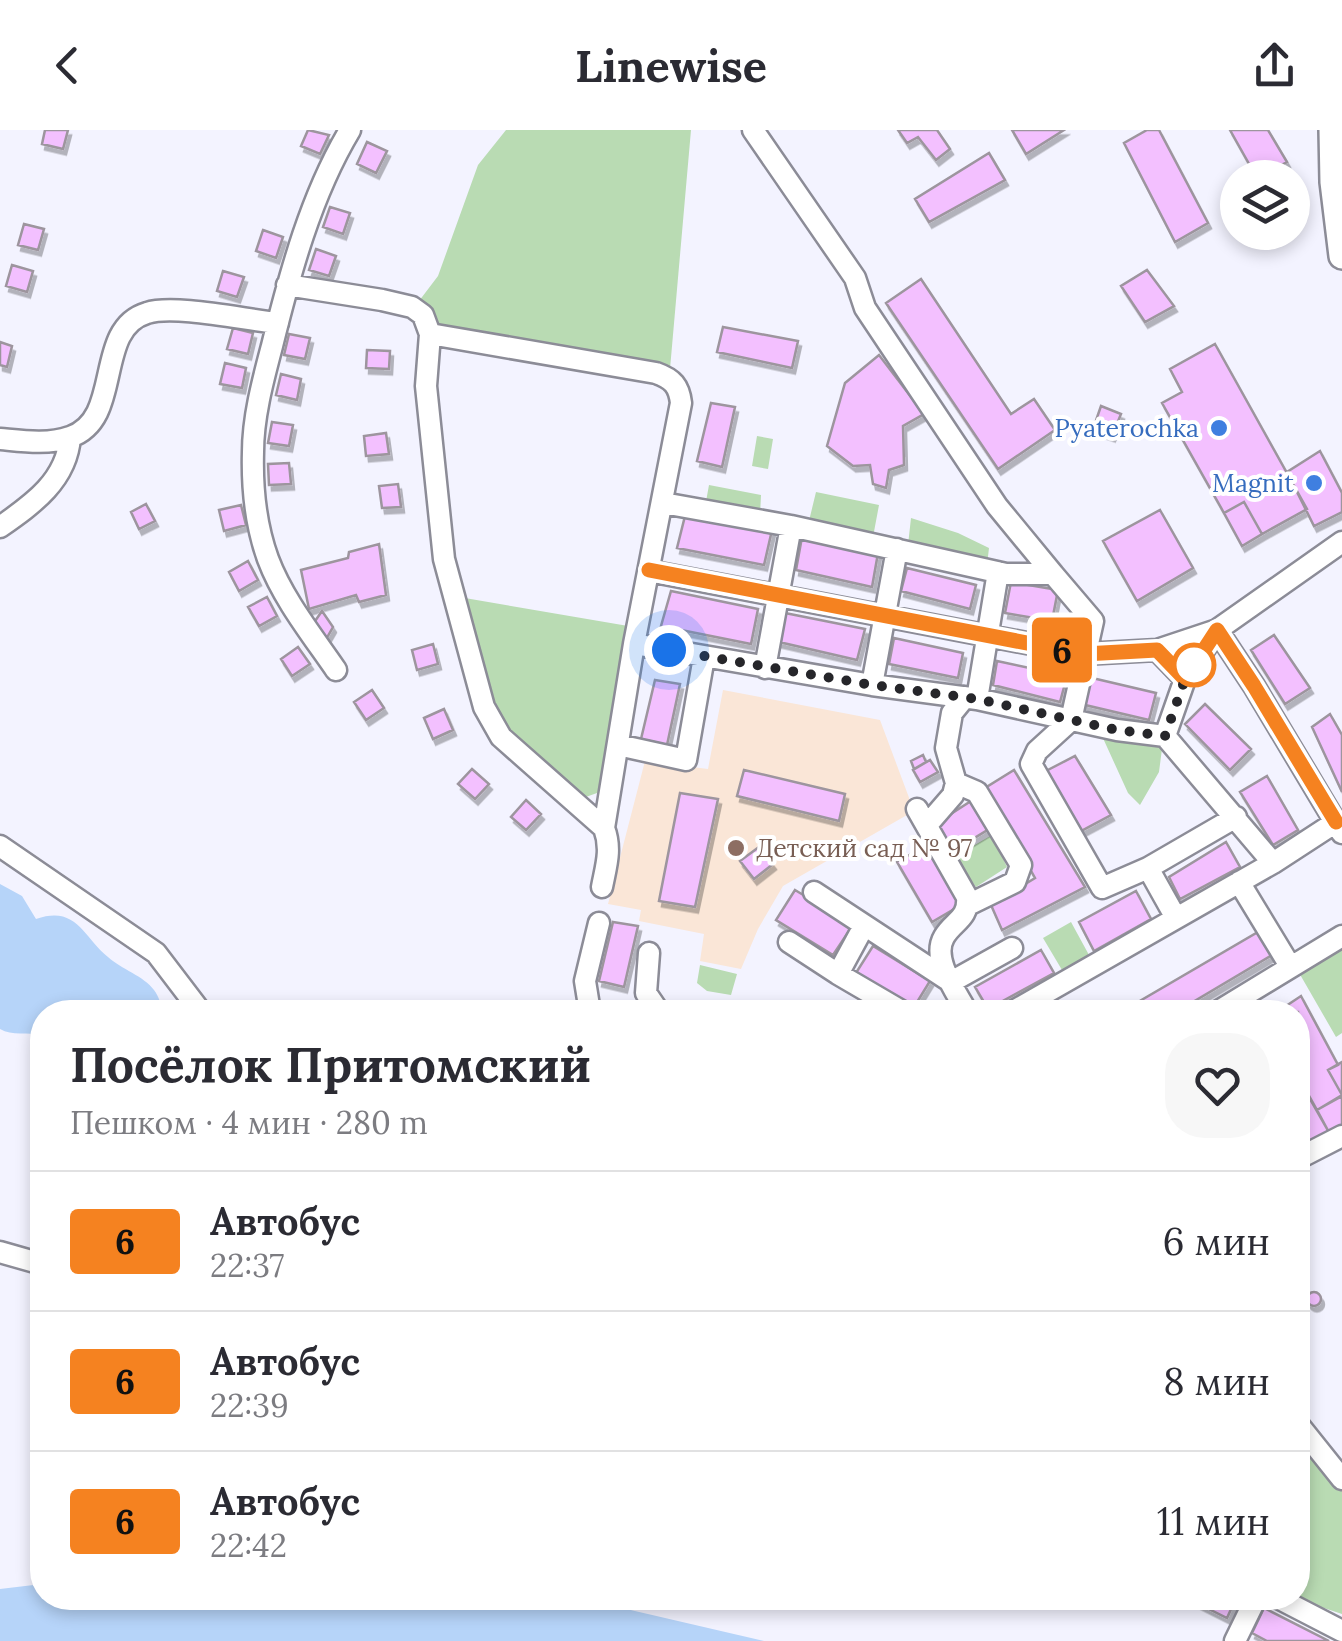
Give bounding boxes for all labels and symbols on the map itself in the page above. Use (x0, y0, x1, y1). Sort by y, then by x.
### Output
place label: Pyaterochka (1054, 412, 1199, 444)
marker: Pyaterochka (1208, 417, 1230, 439)
place label: Magnit (1212, 467, 1294, 499)
marker: Magnit (1303, 472, 1325, 494)
line badge: 6 (1030, 618, 1094, 682)
your location (644, 625, 694, 675)
unlabelled marker (1173, 644, 1215, 686)
place label: Детский сад № 97 (756, 832, 973, 864)
marker: Детский сад № 97 (725, 837, 747, 859)

